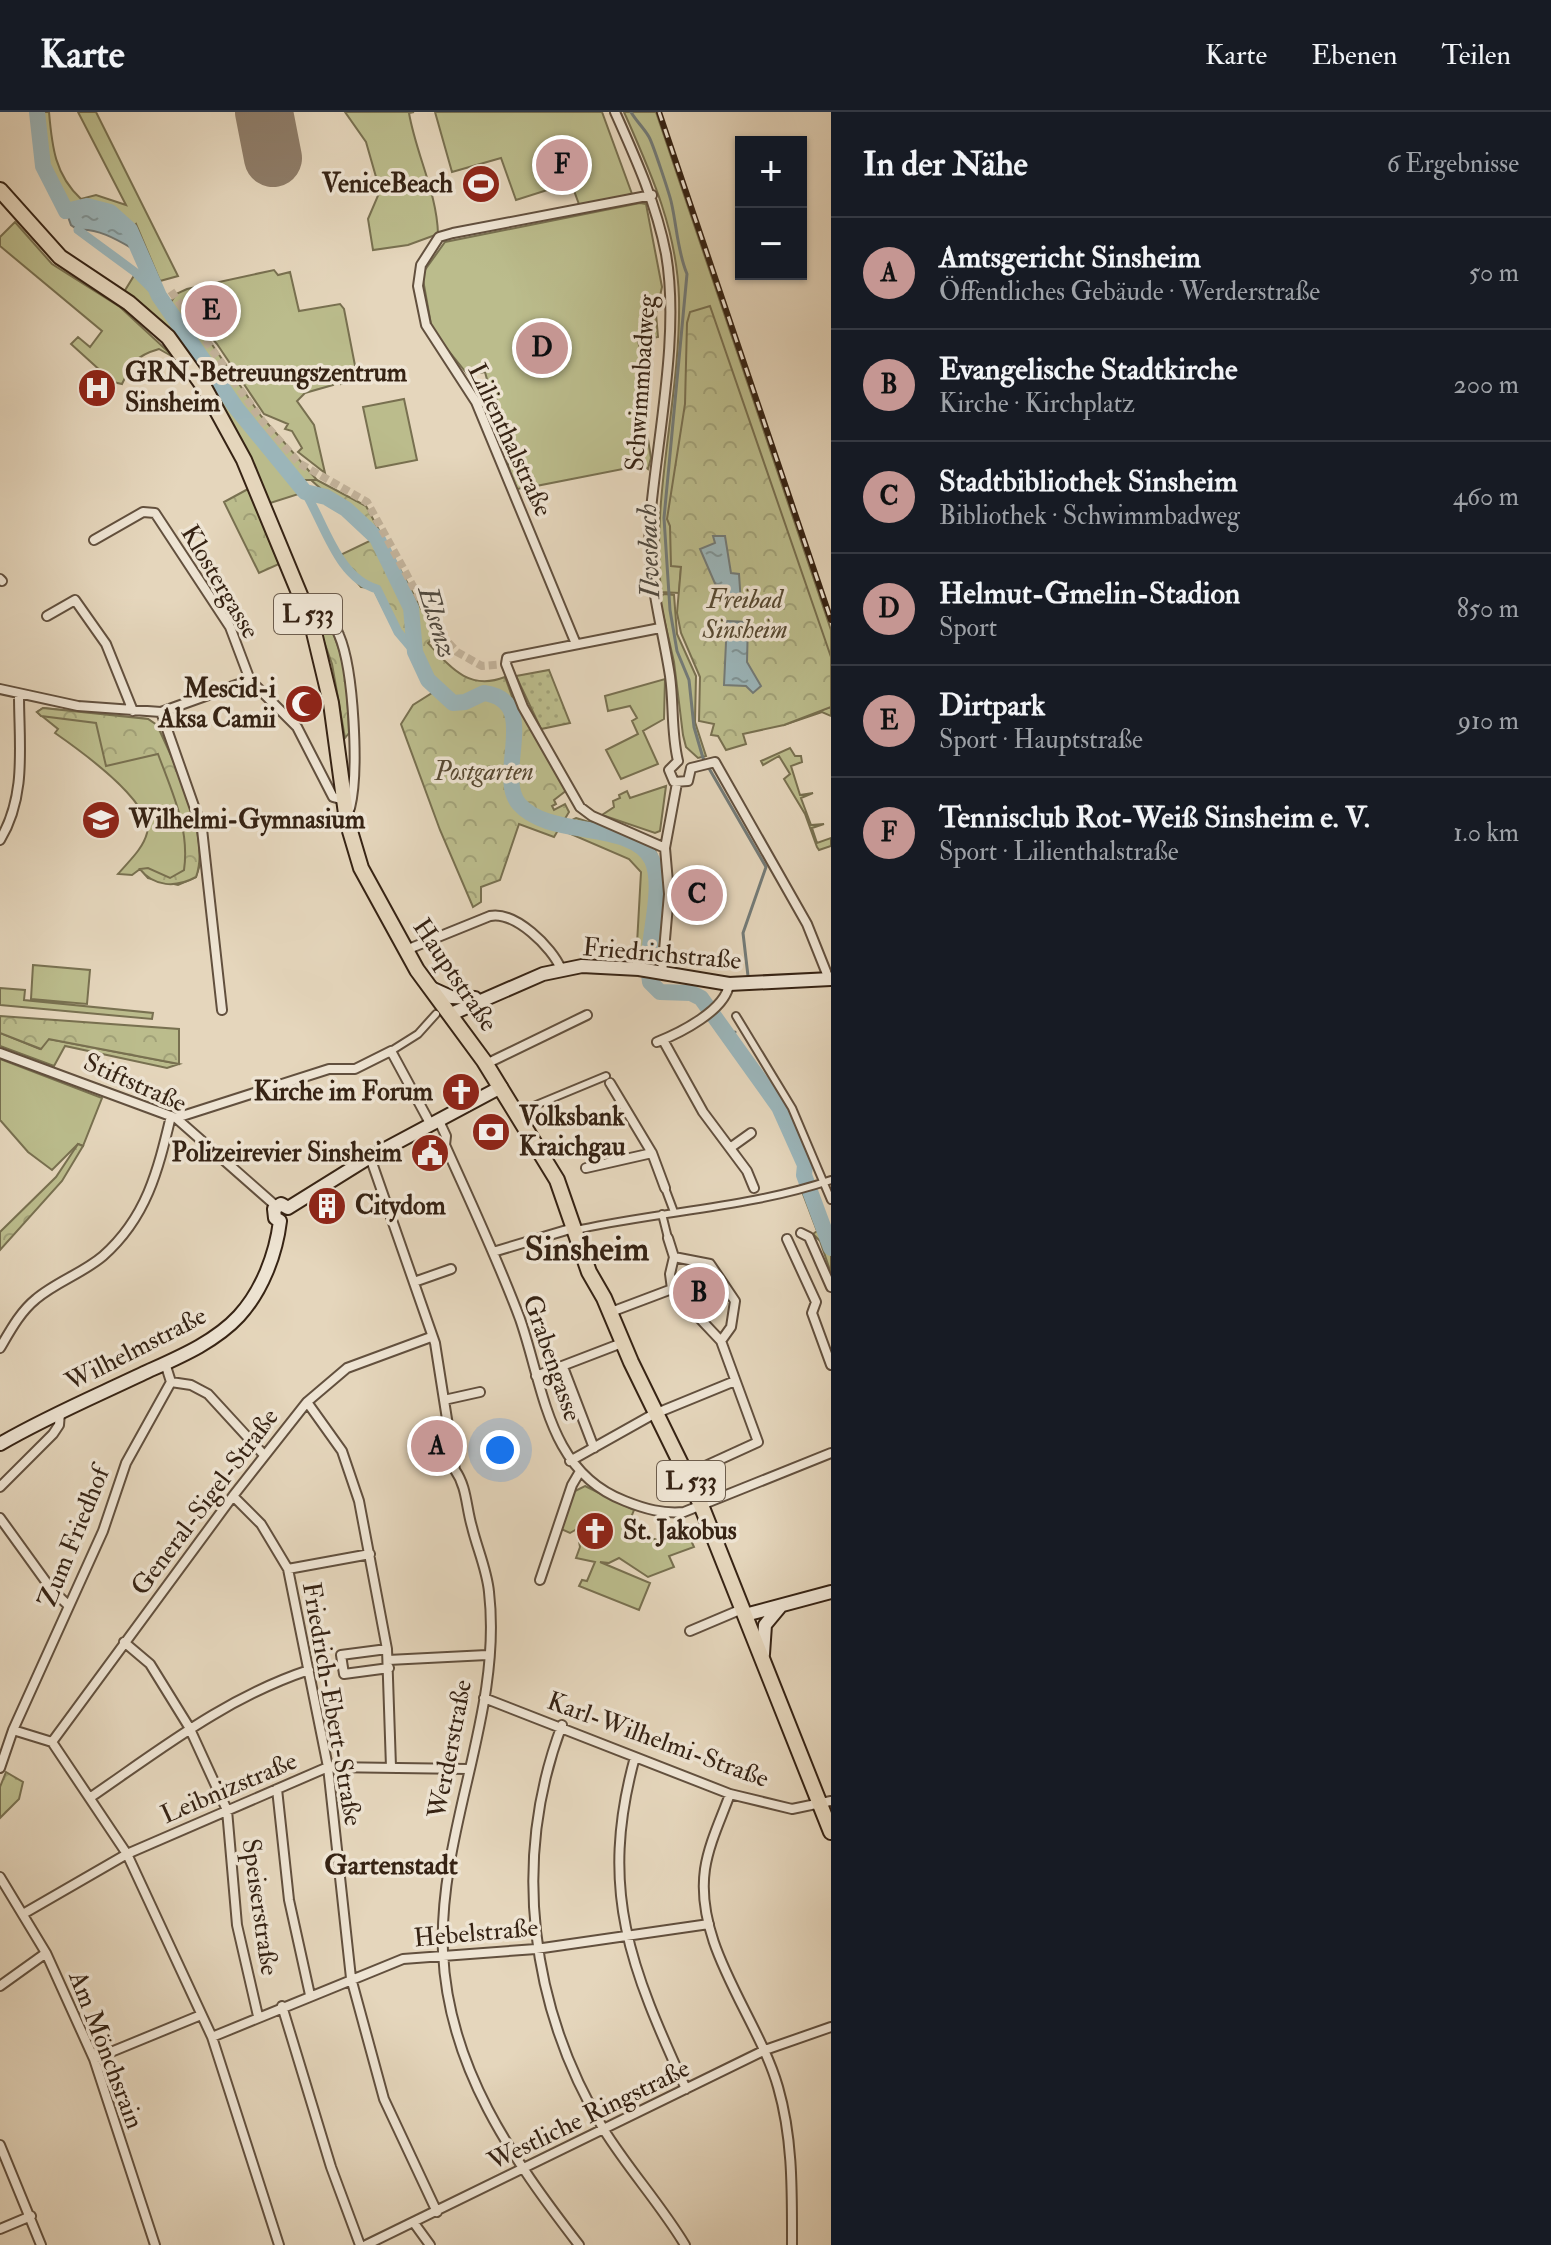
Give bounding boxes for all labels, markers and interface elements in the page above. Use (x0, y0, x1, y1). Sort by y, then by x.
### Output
text: Karte (40, 31, 125, 79)
text: Karte (1205, 38, 1267, 73)
text: Ebenen (1311, 38, 1397, 73)
text: Teilen (1441, 38, 1511, 73)
pin: F (536, 135, 588, 195)
map controls (735, 136, 807, 280)
button: + (735, 136, 807, 208)
text: In der Nähe (863, 143, 1028, 186)
text: 6 Ergebnisse (1387, 148, 1519, 180)
sports icon: VeniceBeach (460, 163, 502, 205)
place label: VeniceBeach (321, 168, 453, 200)
button: − (735, 208, 807, 280)
text: Amtsgericht Sinsheim (939, 239, 1201, 276)
text: A (881, 257, 897, 289)
text: 50 m (1469, 257, 1519, 289)
text: Öffentliches Gebäude · Werderstraße (939, 276, 1320, 308)
pin: E (185, 281, 237, 341)
street label: Schwimmbadweg (619, 292, 663, 472)
pin: D (516, 318, 568, 378)
text: Evangelische Stadtkirche (939, 351, 1237, 388)
place label: GRN-Betreuungszentrum Sinsheim (125, 357, 408, 419)
street label: Lilienthalstraße (461, 358, 560, 522)
hospital icon: GRN-Betreuungszentrum Sinsheim (76, 367, 118, 409)
text: B (880, 369, 898, 401)
text: 200 m (1454, 369, 1519, 401)
text: Kirche · Kirchplatz (939, 388, 1135, 420)
text: Stadtbibliothek Sinsheim (939, 463, 1238, 500)
text: C (879, 481, 899, 513)
text: 460 m (1453, 481, 1519, 513)
text: Bibliothek · Schwimmbadweg (939, 500, 1240, 532)
water label: Ilvesbach (630, 503, 668, 601)
street label: Klostergasse (174, 519, 267, 645)
text: Helmut-Gmelin-Stadion (939, 575, 1240, 612)
water label: Elsenz (409, 580, 464, 662)
park label: Freibad Sinsheim (702, 584, 787, 646)
text: D (878, 593, 900, 625)
text: 850 m (1457, 593, 1519, 625)
road number: L 533 (274, 594, 342, 634)
text: Sport (939, 612, 997, 644)
place label: Mescid-i Aksa Camii (158, 673, 276, 735)
mosque icon: Mescid-i Aksa Camii (283, 683, 325, 725)
text: Dirtpark (939, 687, 1045, 724)
text: E (880, 705, 898, 737)
text: 910 m (1458, 705, 1519, 737)
text: Sport · Hauptstraße (939, 724, 1143, 756)
park label: Postgarten (433, 756, 534, 788)
school or university icon: Wilhelmi-Gymnasium (80, 799, 122, 841)
text: Tennisclub Rot-Weiß Sinsheim e. V. (939, 799, 1370, 836)
place label: Wilhelmi-Gymnasium (128, 804, 366, 837)
text: F (881, 817, 897, 849)
text: 1.0 km (1453, 817, 1519, 849)
text: Sport · Lilienthalstraße (939, 836, 1179, 868)
pin: C (671, 865, 723, 925)
street label: Hauptstraße (405, 912, 505, 1038)
street label: Friedrichstraße (581, 931, 743, 977)
street label: Stiftstraße (79, 1046, 192, 1120)
church icon: Kirche im Forum (440, 1071, 482, 1113)
place label: Kirche im Forum (254, 1076, 434, 1108)
place label: Volksbank Kraichgau (518, 1101, 626, 1164)
bank icon: Volksbank Kraichgau (470, 1111, 512, 1153)
public building icon: Polizeirevier Sinsheim (409, 1132, 451, 1174)
place label: Polizeirevier Sinsheim (172, 1137, 403, 1169)
building icon: Citydom (306, 1185, 348, 1227)
place label: Citydom (355, 1190, 446, 1223)
district label: Sinsheim (525, 1228, 650, 1271)
pin: B (673, 1263, 725, 1323)
street label: Grabengasse (515, 1291, 589, 1425)
street label: Wilhelmstraße (59, 1300, 212, 1399)
street label: General-Sigel-Straße (124, 1402, 286, 1602)
pin: A (411, 1416, 463, 1476)
your location (480, 1430, 520, 1470)
street label: Zum Friedhof (31, 1459, 118, 1612)
road number: L 533 (657, 1461, 725, 1501)
church icon: St. Jakobus (574, 1510, 616, 1552)
place label: St. Jakobus (623, 1515, 737, 1547)
street label: Friedrich-Ebert-Straße (295, 1580, 369, 1829)
street label: Werderstraße (421, 1677, 479, 1822)
street label: Karl-Wilhelmi-Straße (543, 1685, 773, 1795)
street label: Leibnizstraße (156, 1745, 302, 1831)
street label: Speiserstraße (234, 1837, 285, 1978)
district label: Gartenstadt (324, 1848, 458, 1883)
street label: Hebelstraße (412, 1912, 540, 1954)
street label: Am Mönchsrain (61, 1966, 151, 2133)
street label: Westliche Ringstraße (482, 2052, 695, 2178)

